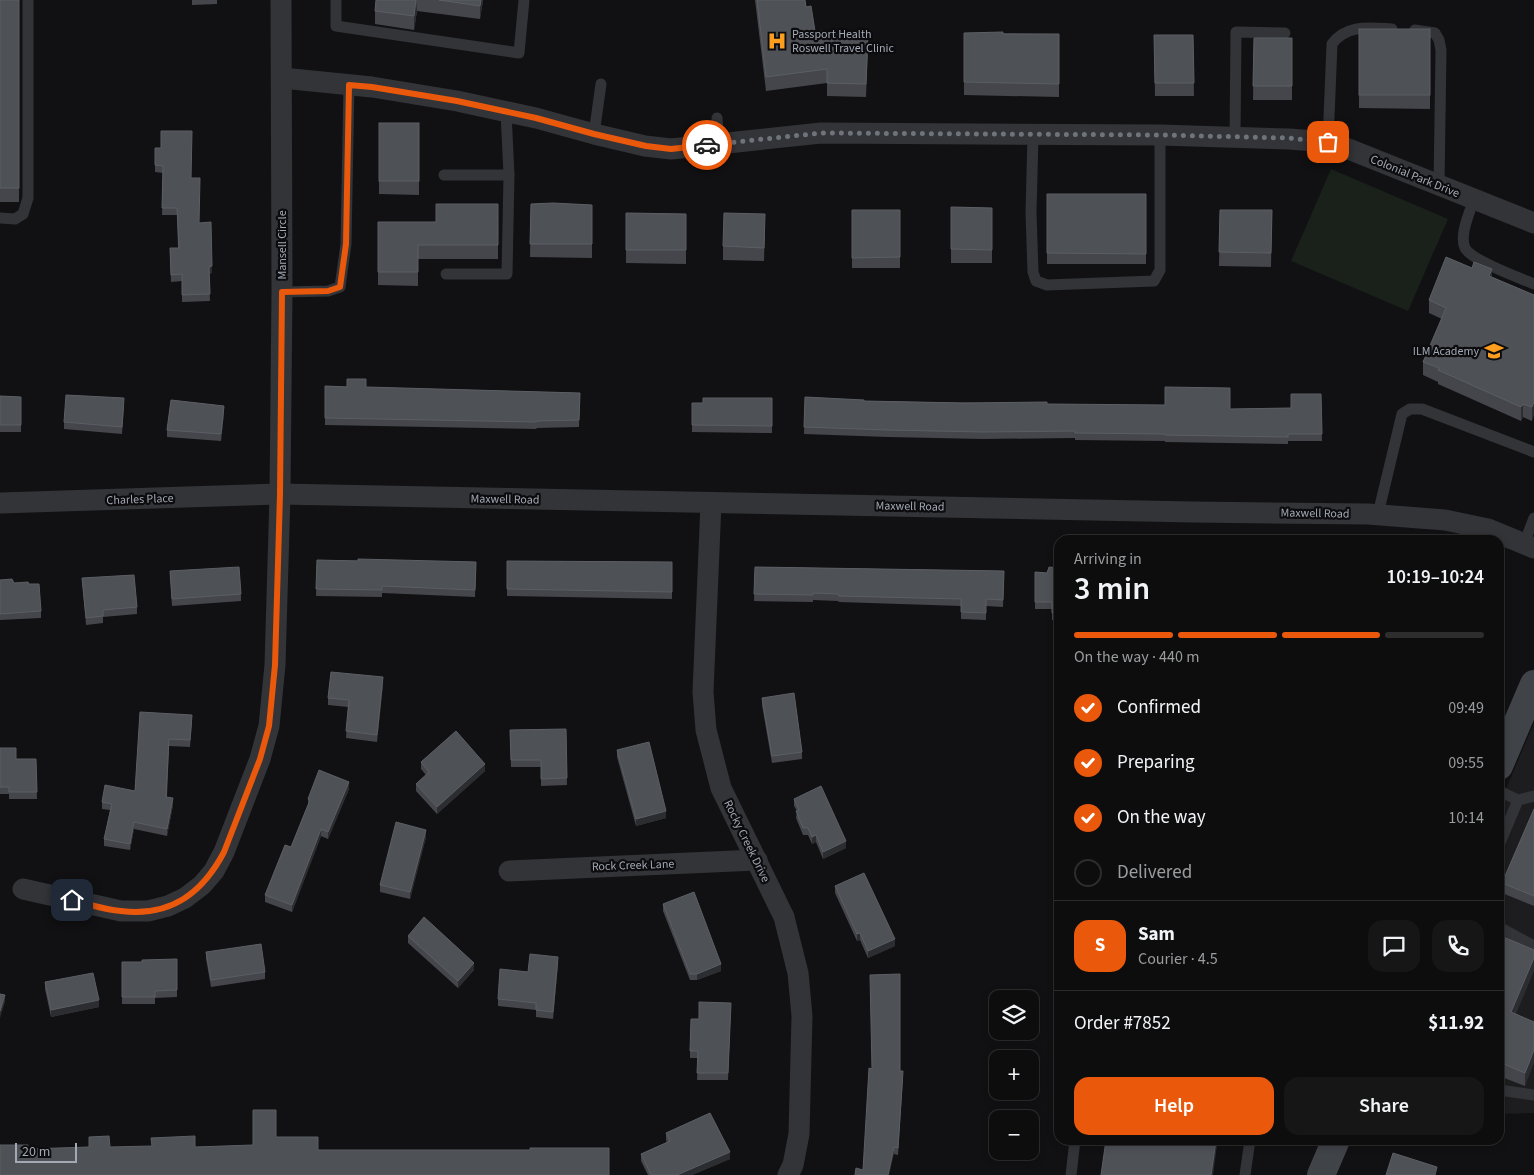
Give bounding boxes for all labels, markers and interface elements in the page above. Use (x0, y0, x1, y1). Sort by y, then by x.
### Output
place label: Passport Health Roswell Travel Clinic (792, 26, 894, 57)
hospital icon: Passport Health Roswell Travel Clinic (766, 30, 788, 52)
courier (682, 120, 732, 170)
pin (1307, 121, 1349, 163)
icon: bag (1314, 128, 1342, 156)
icon: car (693, 131, 721, 159)
street label: Colonial Park Drive (1368, 151, 1462, 202)
street label: Mansell Circle (274, 210, 291, 280)
school or university icon: ILM Academy (1483, 340, 1505, 362)
place label: ILM Academy (1413, 343, 1479, 360)
street label: Charles Place (106, 490, 174, 509)
street label: Maxwell Road (470, 490, 540, 509)
street label: Maxwell Road (875, 497, 945, 516)
street label: Maxwell Road (1280, 504, 1350, 523)
text: Arriving in (1074, 548, 1142, 570)
text: 10:19–10:24 (1386, 564, 1484, 591)
text: 3 min (1074, 566, 1150, 612)
text: On the way · 440 m (1074, 646, 1199, 668)
icon: check (1074, 694, 1102, 722)
text: Confirmed (1117, 694, 1201, 721)
text: 09:49 (1448, 697, 1484, 719)
icon: check (1074, 749, 1102, 777)
text: Preparing (1117, 749, 1195, 776)
text: 09:55 (1448, 752, 1484, 774)
street label: Rocky Creek Drive (719, 797, 774, 885)
icon: check (1074, 804, 1102, 832)
text: On the way (1117, 804, 1206, 831)
text: 10:14 (1448, 807, 1484, 829)
street label: Rock Creek Lane (591, 856, 675, 875)
text: Delivered (1117, 859, 1192, 886)
pin (51, 879, 93, 921)
icon: home (58, 886, 86, 914)
button: chat (1368, 920, 1420, 972)
button: phone (1432, 920, 1484, 972)
text: Sam (1138, 921, 1175, 948)
text: S (1095, 932, 1105, 959)
text: Courier · 4.5 (1138, 948, 1218, 970)
map controls (989, 990, 1039, 1160)
button: layers (989, 990, 1039, 1040)
text: Order #7852 (1074, 1010, 1171, 1037)
text: $11.92 (1428, 1010, 1484, 1037)
button: + (989, 1050, 1039, 1100)
button: Help (1074, 1077, 1274, 1135)
button: Share (1284, 1077, 1484, 1135)
button: − (989, 1110, 1039, 1160)
scale bar (15, 1140, 78, 1163)
text: 20 m (22, 1142, 50, 1162)

